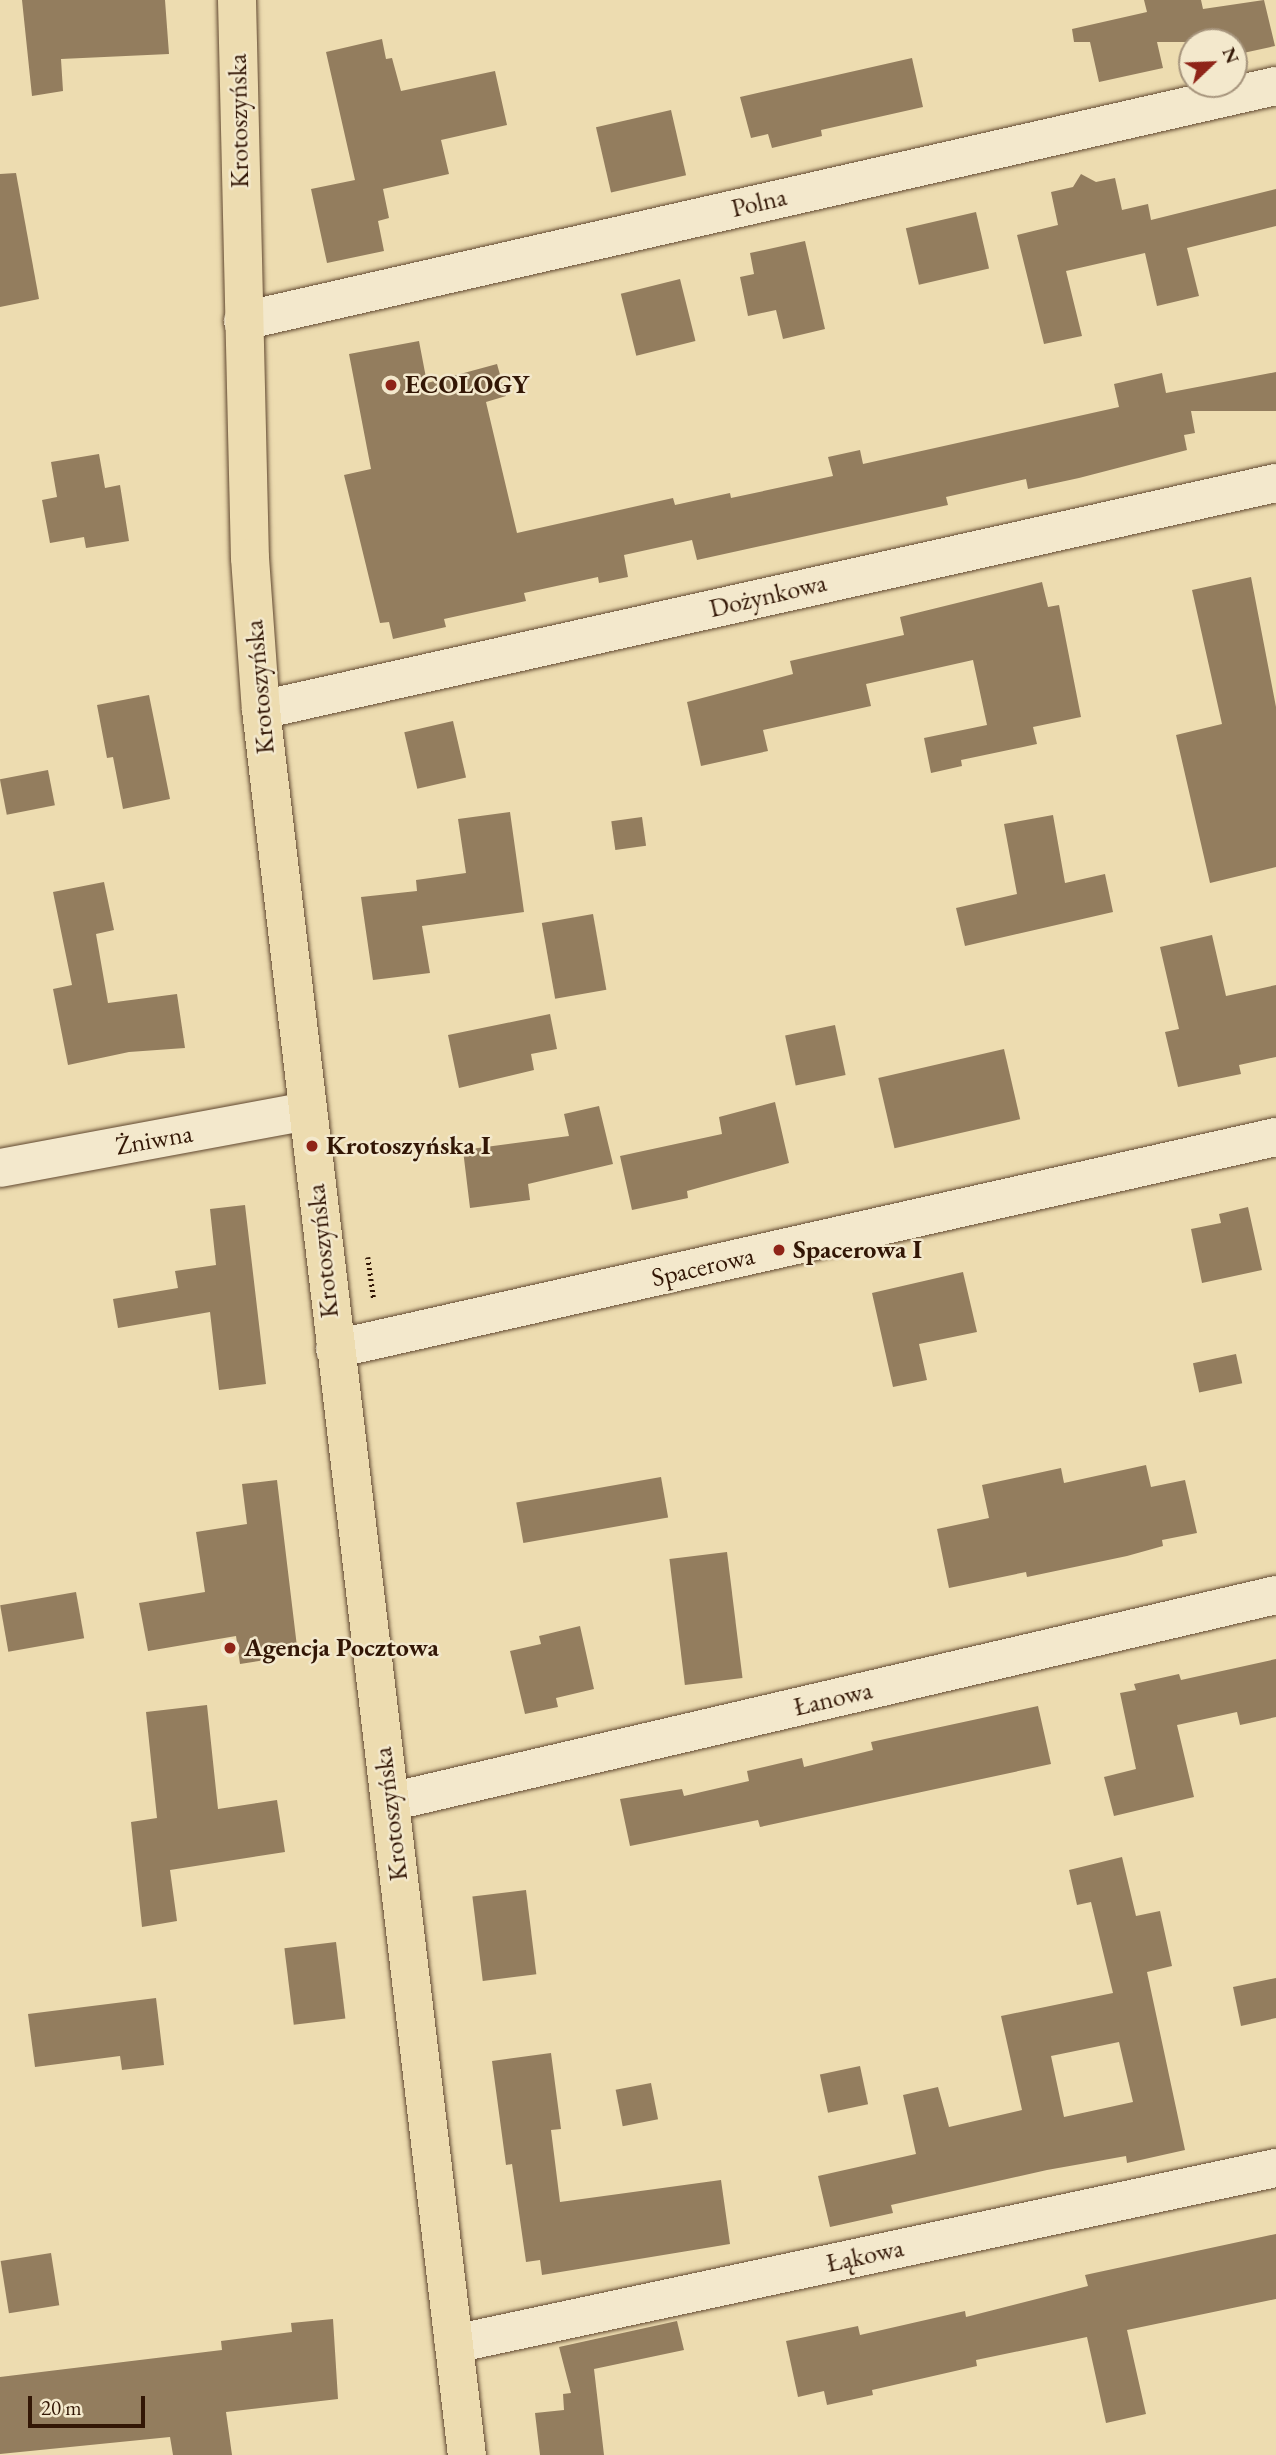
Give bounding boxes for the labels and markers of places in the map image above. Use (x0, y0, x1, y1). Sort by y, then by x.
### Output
place label: ECOLOGY (405, 369, 529, 401)
marker: ECOLOGY (383, 377, 399, 393)
place label: Krotoszyńska I (326, 1130, 490, 1162)
marker: Krotoszyńska I (304, 1138, 320, 1154)
place label: Spacerowa I (793, 1234, 922, 1266)
marker: Spacerowa I (771, 1242, 787, 1258)
place label: Agencja Pocztowa (244, 1632, 439, 1664)
marker: Agencja Pocztowa (222, 1640, 238, 1656)

